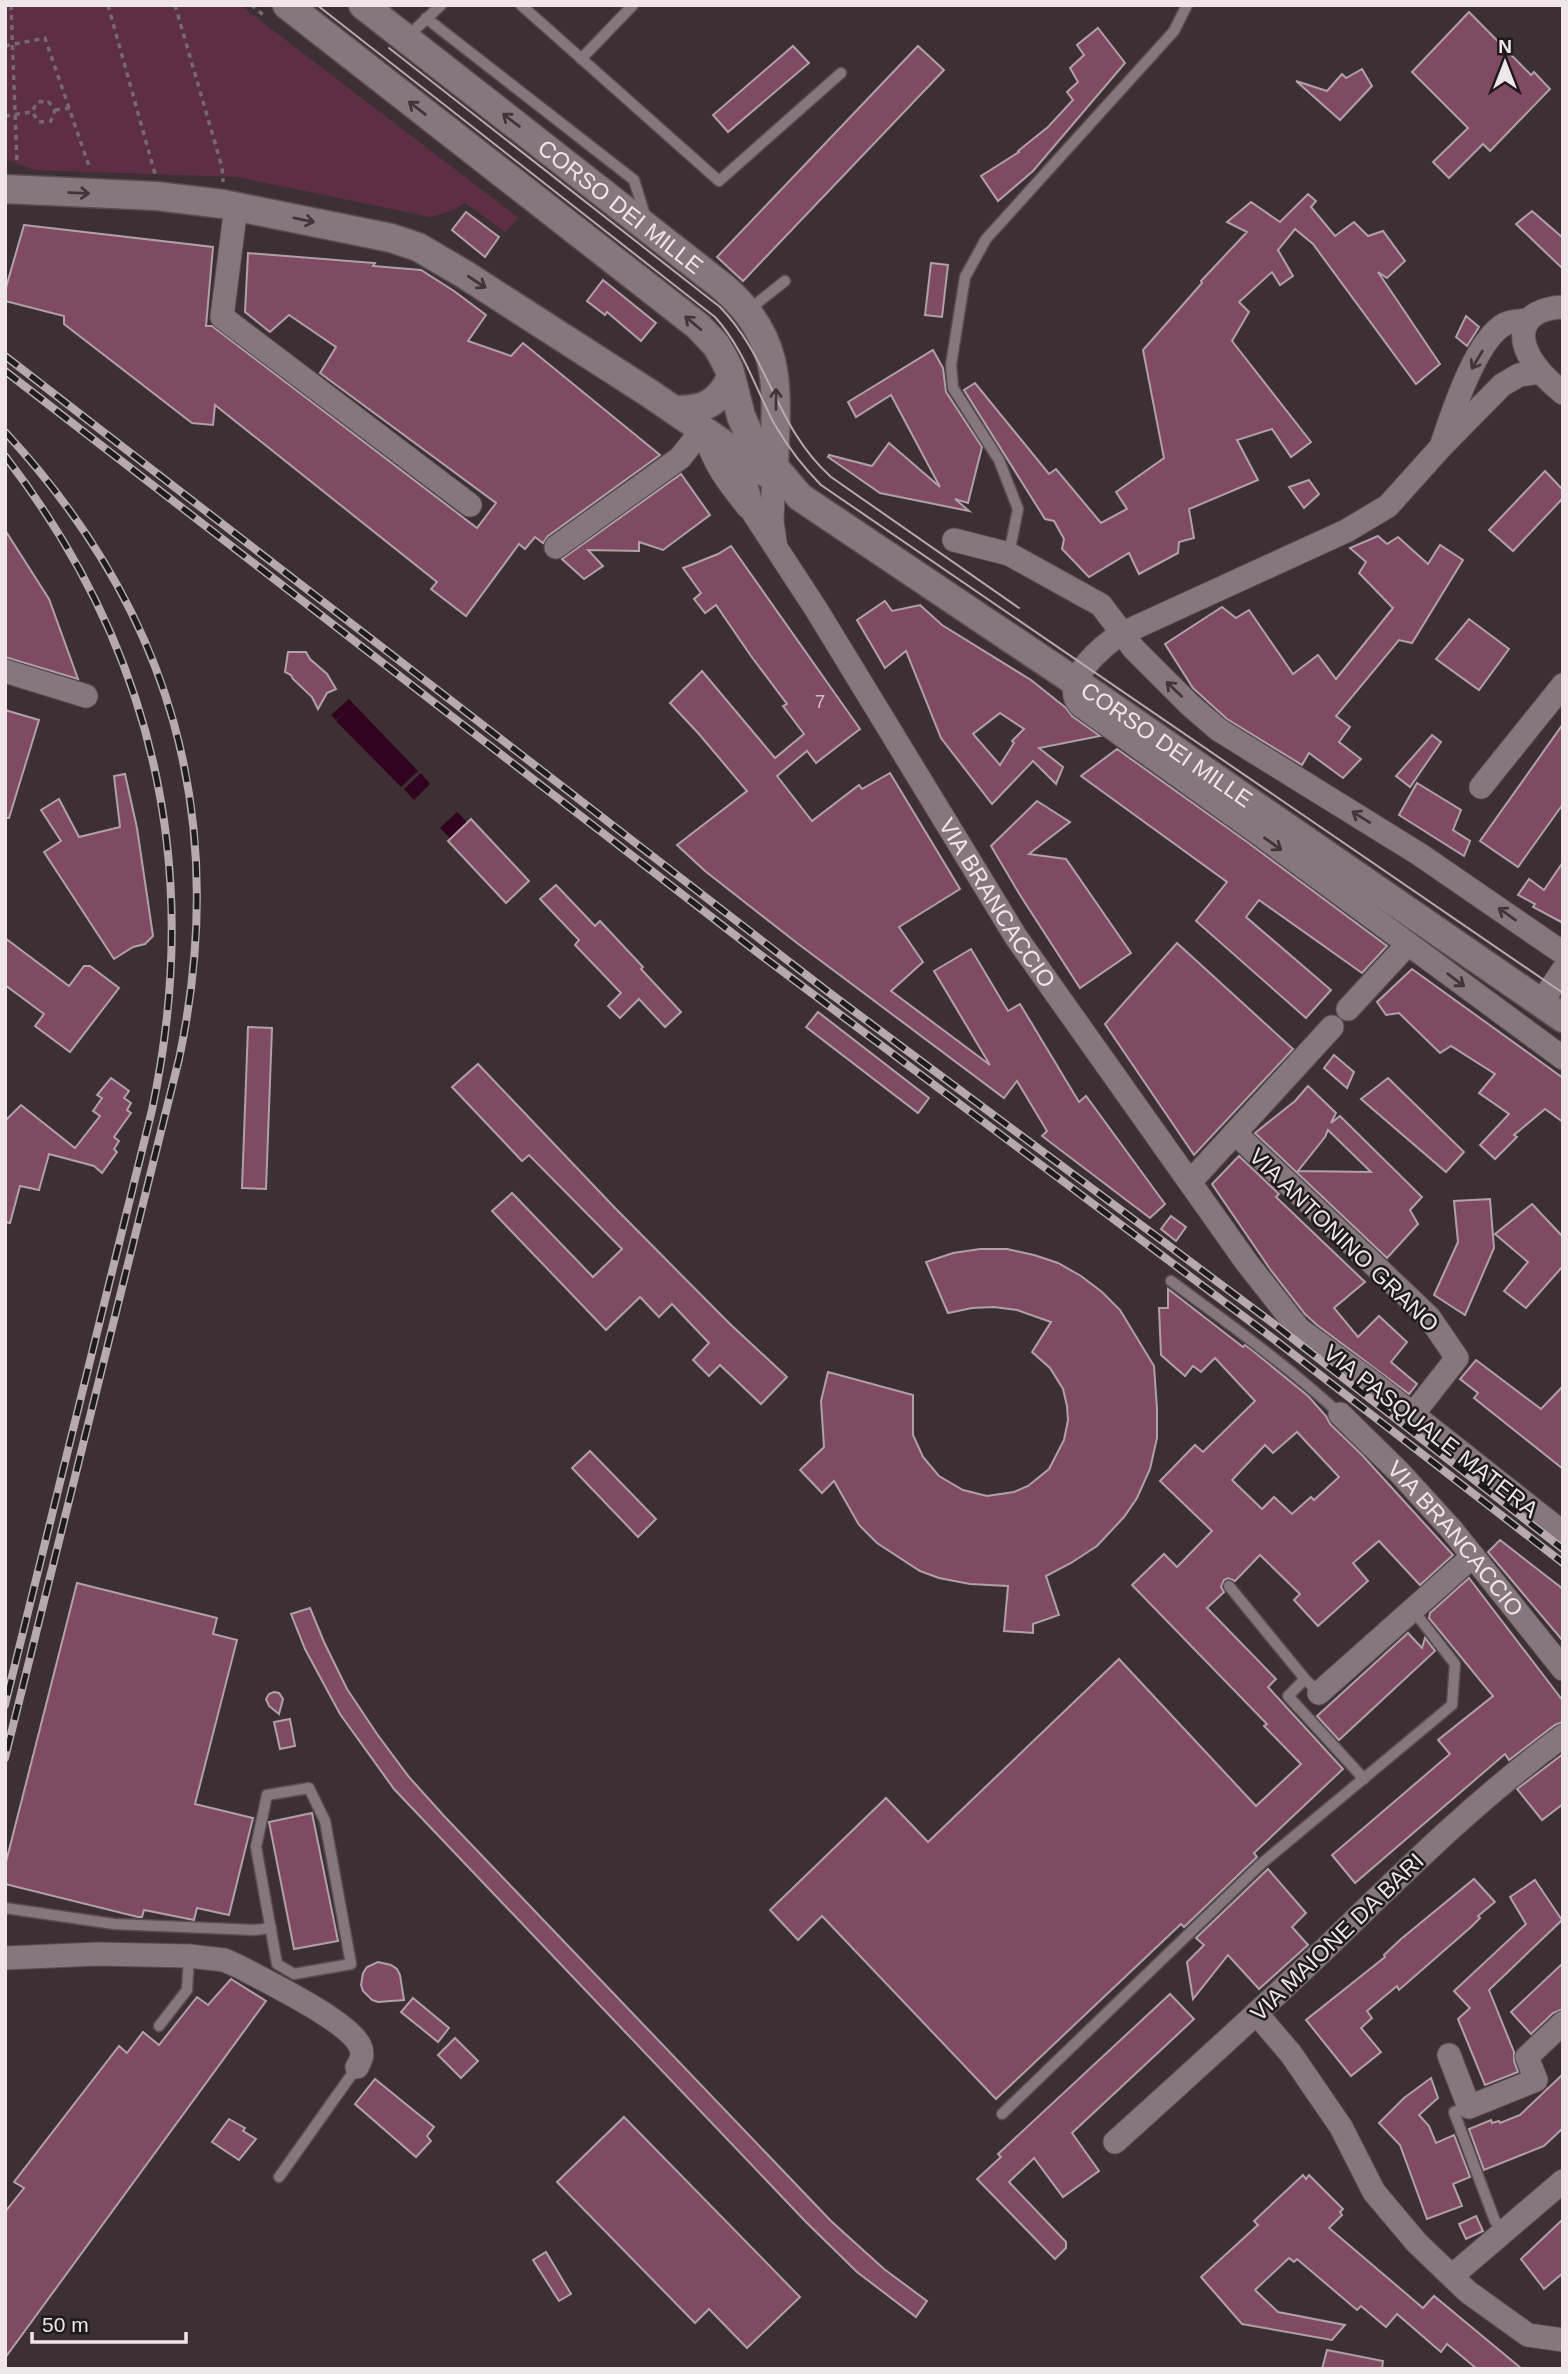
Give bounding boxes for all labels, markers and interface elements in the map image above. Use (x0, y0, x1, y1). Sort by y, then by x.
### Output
north arrow (1470, 28, 1540, 98)
text: N (1498, 36, 1512, 57)
one-way arrow (409, 100, 427, 116)
one-way arrow (502, 112, 520, 128)
street label: CORSO DEI MILLE (533, 134, 708, 279)
one-way arrow (67, 186, 90, 199)
one-way arrow (292, 214, 315, 228)
one-way arrow (466, 275, 486, 289)
one-way arrow (685, 315, 703, 331)
one-way arrow (1469, 349, 1483, 369)
one-way arrow (769, 388, 783, 411)
street label: CORSO DEI MILLE (1076, 676, 1257, 813)
one-way arrow (1166, 681, 1183, 698)
house number: 7 (815, 691, 825, 712)
one-way arrow (1352, 810, 1371, 825)
street label: VIA BRANCACCIO (934, 813, 1061, 993)
one-way arrow (1264, 837, 1282, 852)
one-way arrow (1497, 907, 1517, 921)
one-way arrow (1446, 972, 1465, 987)
street label: VIA ANTONINO GRANO (1244, 1143, 1444, 1337)
street label: VIA PASQUALE MATERA (1319, 1339, 1544, 1523)
street label: VIA BRANCACCIO (1382, 1455, 1529, 1621)
street label: VIA MAIONE DA BARI (1245, 1848, 1429, 2026)
scale bar (32, 2300, 186, 2344)
text: 50 m (42, 2313, 89, 2336)

